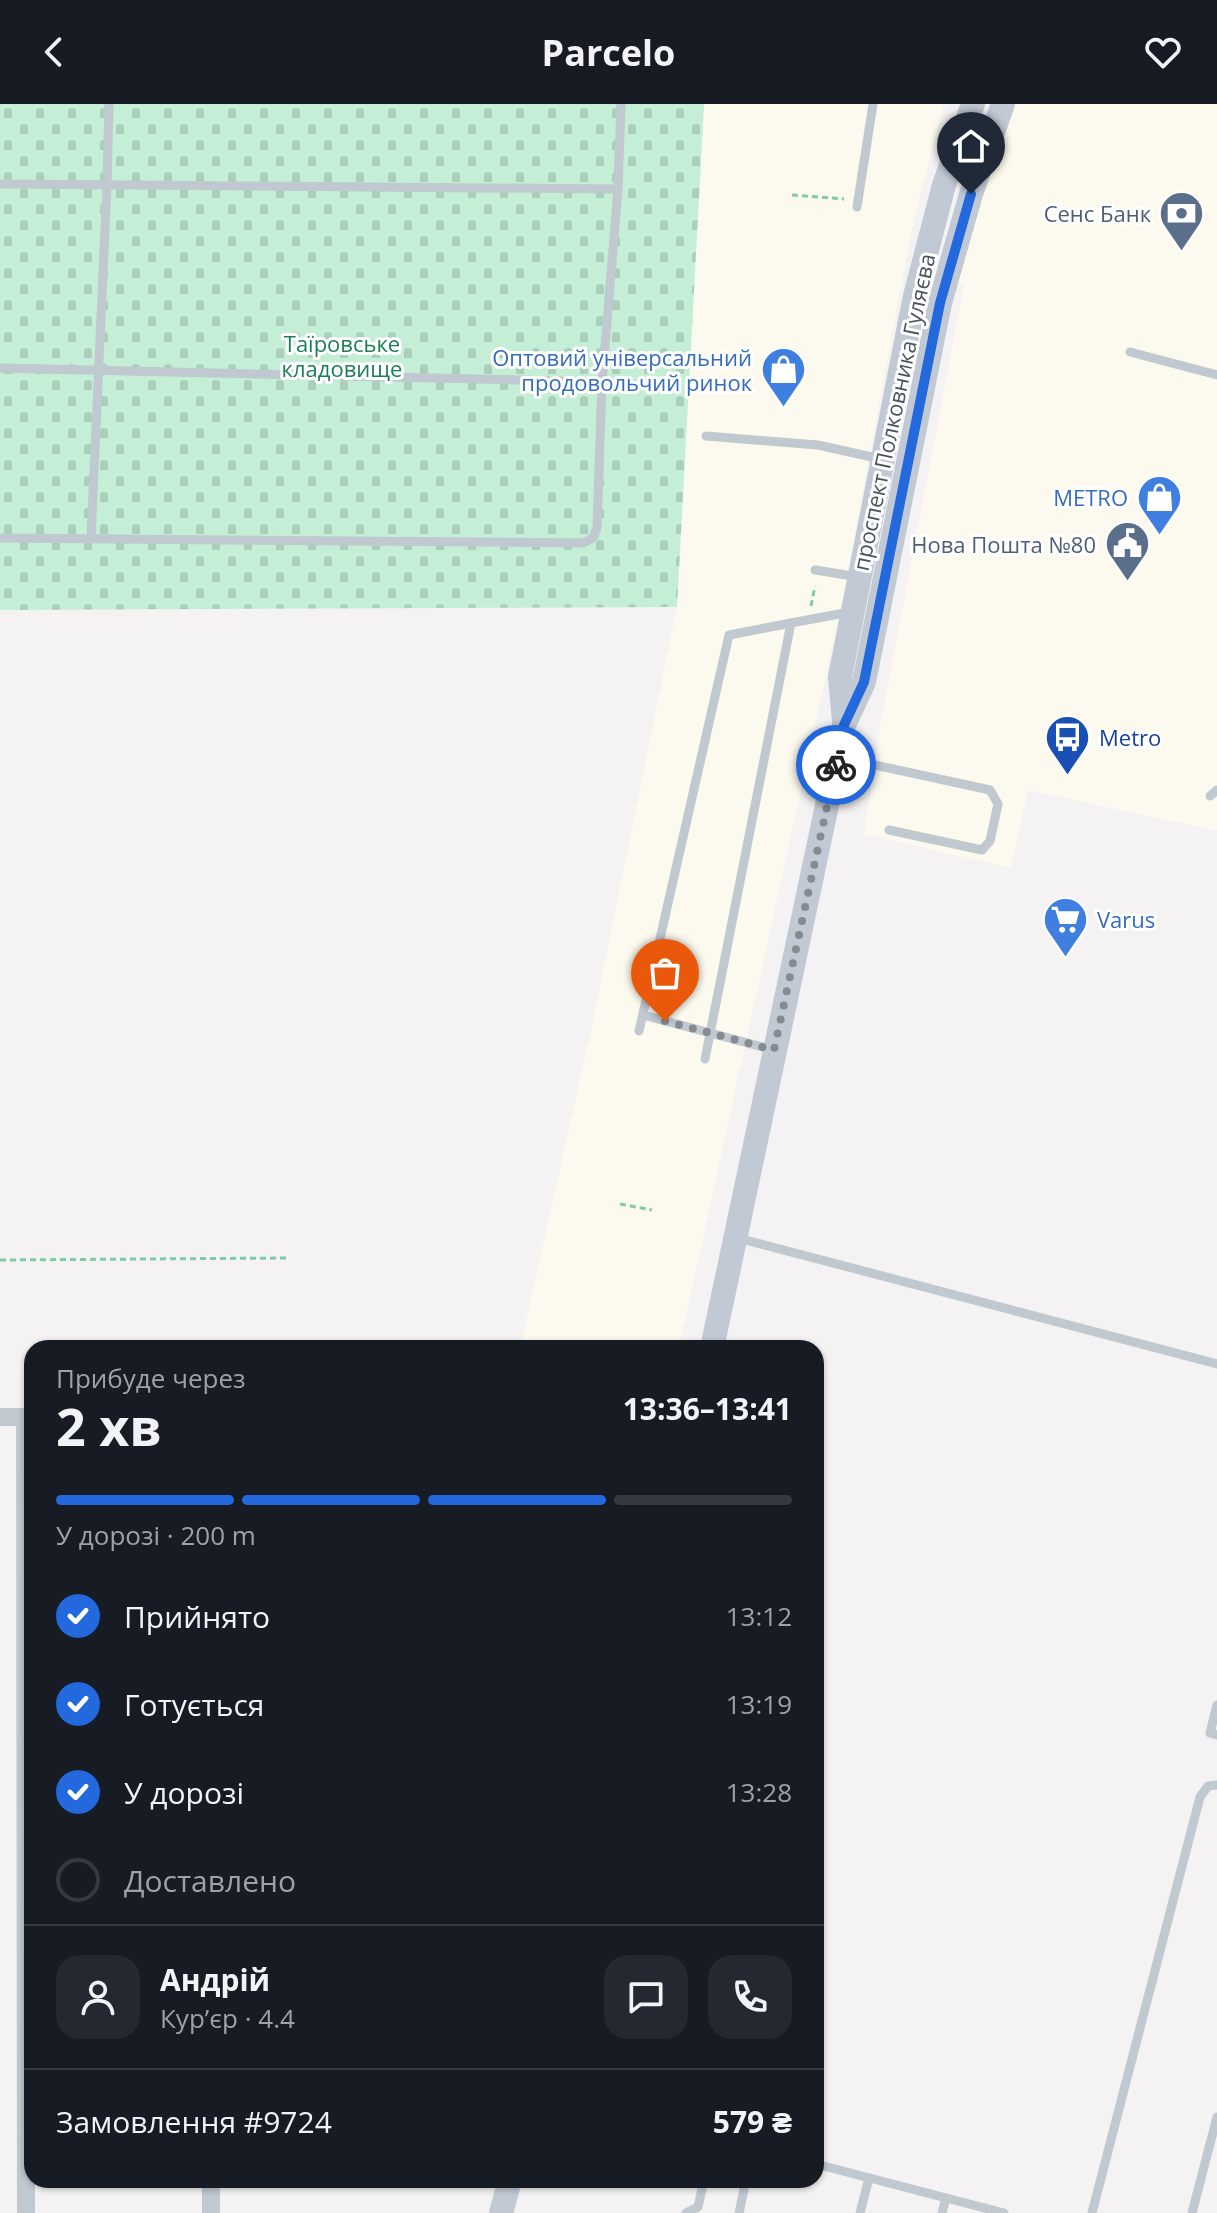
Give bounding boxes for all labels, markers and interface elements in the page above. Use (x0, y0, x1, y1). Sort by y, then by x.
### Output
text: Parcelo (542, 28, 675, 77)
icon: back (32, 30, 76, 74)
icon: heart (1141, 30, 1185, 74)
pin (937, 112, 1005, 194)
icon: home (949, 124, 993, 168)
bank icon: Сенс Банк (1158, 189, 1206, 252)
place label: Сенс Банк (1044, 198, 1152, 228)
street label: проспект Полковника Гуляєва (845, 251, 941, 573)
park label: Таїровське кладовище (282, 328, 402, 383)
place label: Оптовий універсальний продовольчий ринок (492, 342, 753, 397)
shop icon: Оптовий універсальний продовольчий ринок (759, 346, 807, 409)
shop icon: METRO (1135, 473, 1183, 536)
place label: METRO (1053, 482, 1128, 512)
public building icon: Нова Пошта №80 (1103, 520, 1151, 583)
place label: Нова Пошта №80 (911, 529, 1096, 559)
bus stop icon: Metro (1044, 713, 1092, 776)
place label: Metro (1099, 722, 1161, 752)
courier (796, 725, 876, 805)
icon: bike (814, 743, 858, 787)
supermarket icon: Varus (1042, 895, 1090, 958)
place label: Varus (1097, 904, 1155, 934)
pin (631, 939, 699, 1021)
icon: bag (643, 951, 687, 995)
text: Прибуде через (56, 1360, 246, 1396)
text: 13:36–13:41 (623, 1388, 792, 1429)
text: 2 хв (56, 1390, 162, 1461)
text: У дорозі · 200 m (56, 1517, 256, 1553)
icon: check (56, 1594, 100, 1638)
text: Прийнято (124, 1596, 270, 1637)
text: 13:12 (726, 1598, 792, 1634)
icon: check (56, 1682, 100, 1726)
text: Готується (124, 1684, 264, 1725)
text: 13:19 (726, 1686, 792, 1722)
icon: check (56, 1770, 100, 1814)
text: У дорозі (124, 1772, 244, 1813)
text: 13:28 (726, 1774, 792, 1810)
text: Доставлено (124, 1860, 296, 1901)
button: person (56, 1955, 140, 2039)
button: chat (604, 1955, 688, 2039)
button: phone (708, 1955, 792, 2039)
text: Андрій (160, 1959, 270, 2000)
text: Кур’єр · 4.4 (160, 2000, 295, 2036)
text: Замовлення #9724 (56, 2101, 332, 2142)
text: 579 ₴ (713, 2101, 792, 2142)

